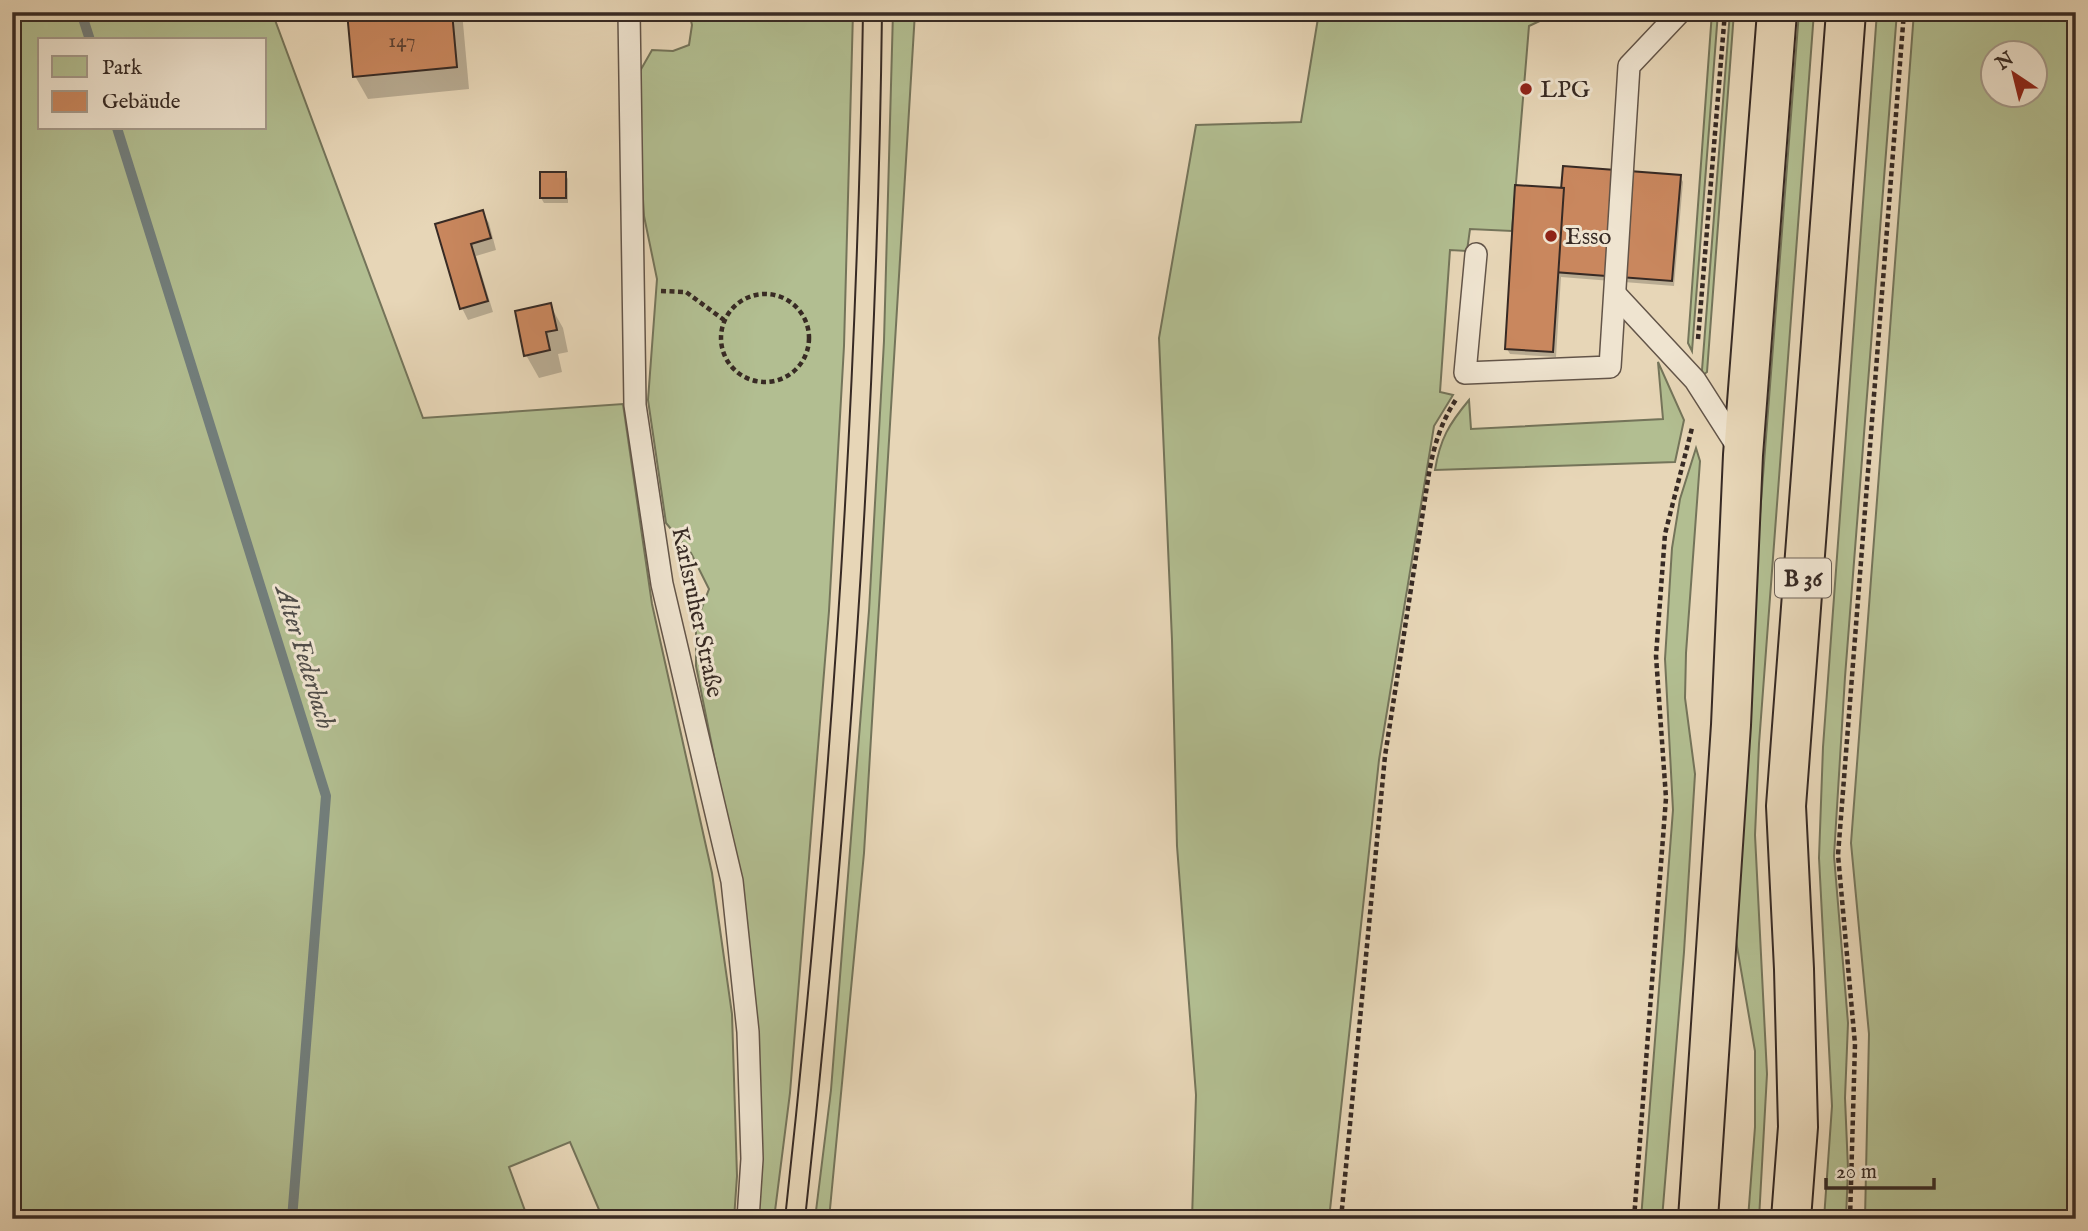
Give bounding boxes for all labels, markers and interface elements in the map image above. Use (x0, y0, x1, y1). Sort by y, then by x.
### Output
house number: 147 (388, 28, 416, 55)
legend (38, 38, 266, 130)
north arrow (1980, 38, 2050, 108)
text: N (1991, 47, 2019, 77)
text: Park (102, 55, 143, 82)
place label: LPG (1540, 75, 1590, 106)
marker: LPG (1518, 81, 1534, 97)
text: Gebäude (102, 89, 181, 116)
place label: Esso (1565, 222, 1612, 253)
marker: Esso (1543, 228, 1559, 244)
street label: Karlsruher Straße (663, 524, 730, 700)
road number: B 36 (1775, 558, 1831, 598)
water label: Alter Federbach (266, 579, 342, 733)
scale bar (1826, 1147, 1934, 1191)
text: 20 m (1836, 1159, 1877, 1186)

